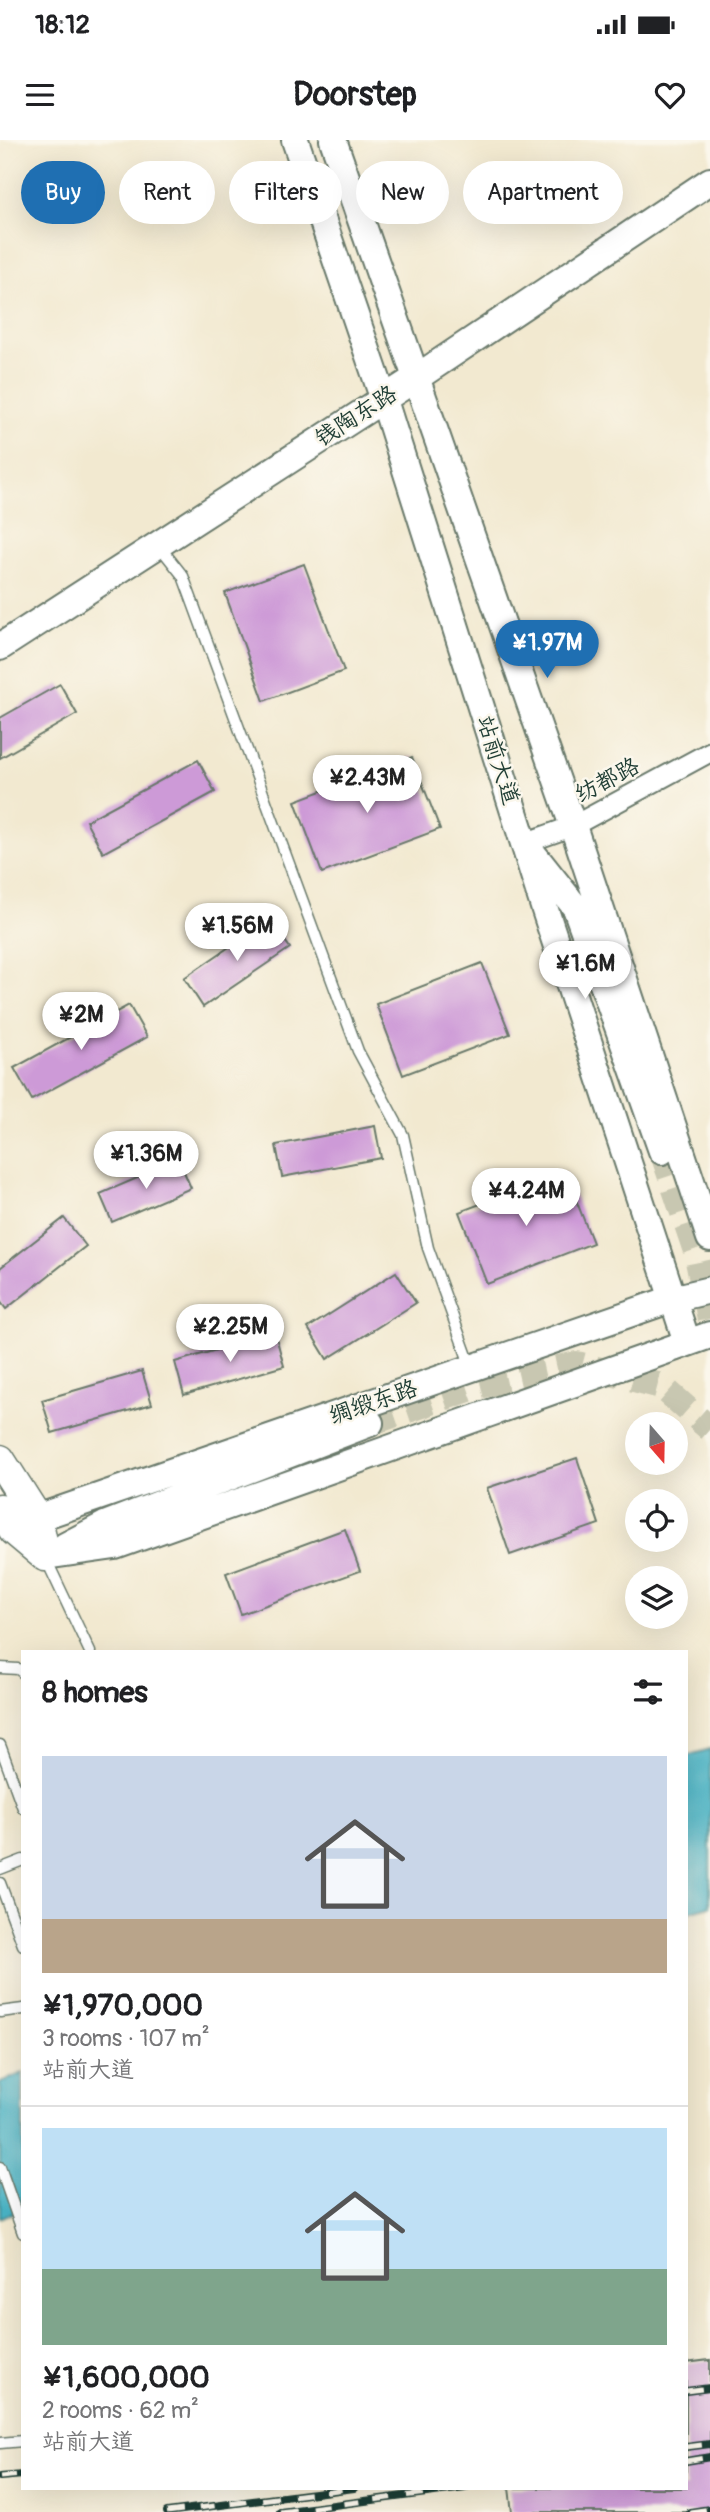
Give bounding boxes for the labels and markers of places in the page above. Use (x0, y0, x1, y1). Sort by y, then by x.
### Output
pin: ¥1.97M (490, 620, 604, 680)
pin: ¥2.43M (310, 756, 424, 815)
pin: ¥1.56M (180, 904, 294, 963)
pin: ¥1.6M (536, 942, 634, 1001)
pin: ¥2M (47, 992, 115, 1052)
pin: ¥1.36M (89, 1132, 203, 1191)
pin: ¥4.24M (469, 1168, 583, 1228)
pin: ¥2.25M (173, 1304, 287, 1364)

